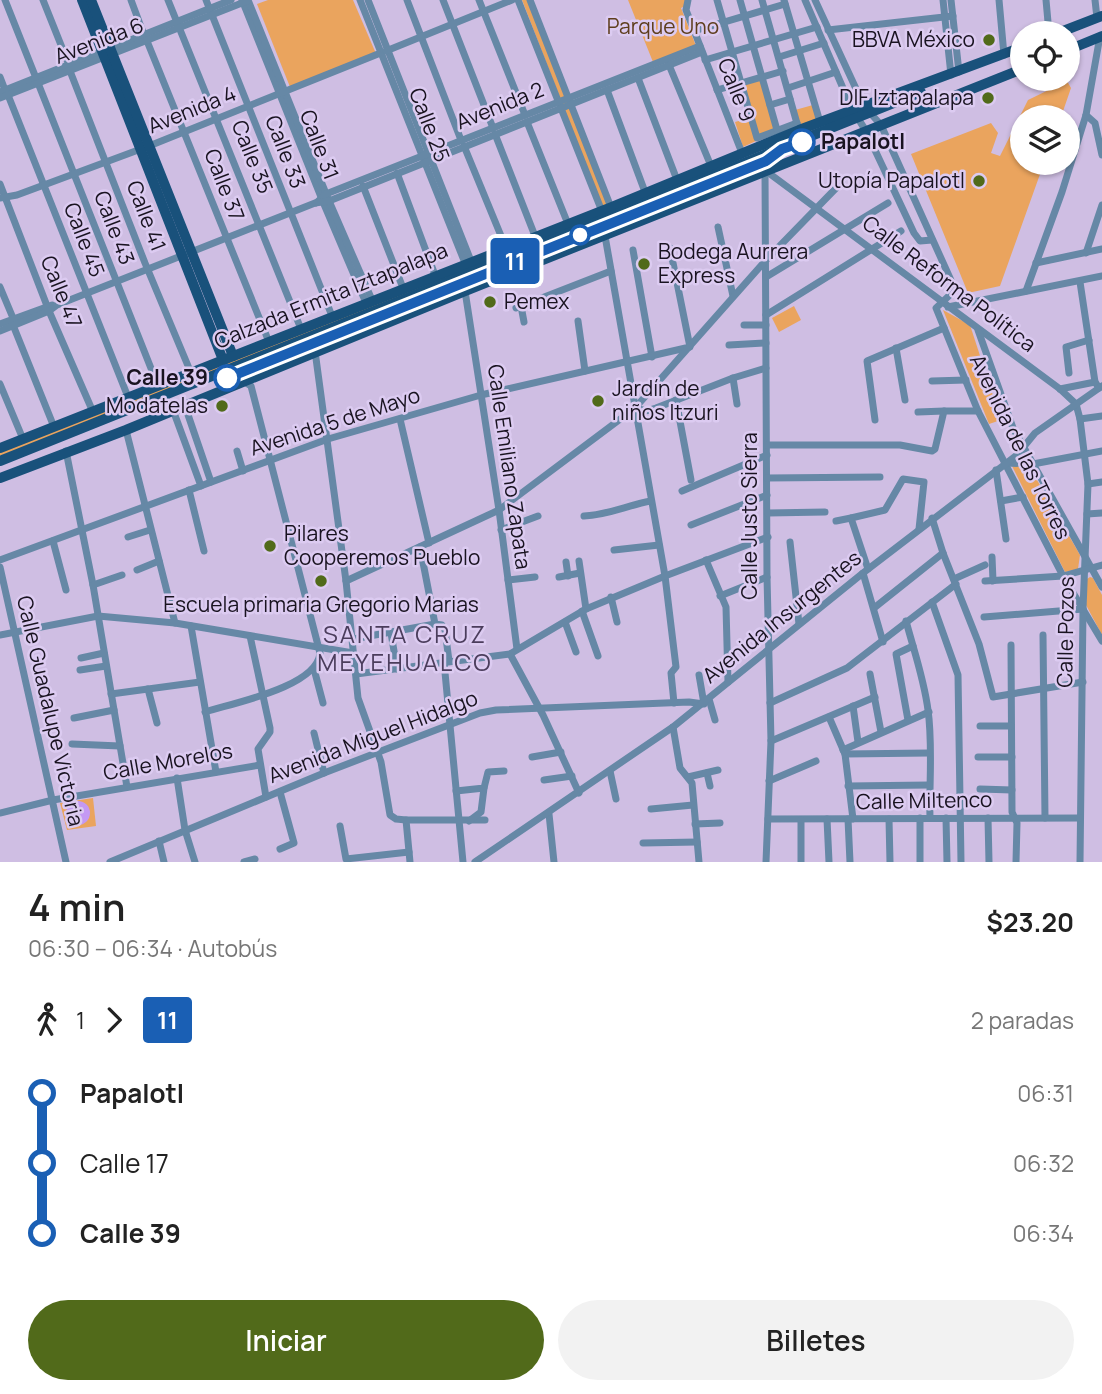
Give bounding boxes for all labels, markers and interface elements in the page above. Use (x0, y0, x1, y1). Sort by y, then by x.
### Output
street label: Avenida 6 (50, 10, 147, 70)
park label: Parque Uno (607, 12, 719, 40)
map controls (1010, 21, 1080, 175)
button: locate (1010, 21, 1080, 91)
place label: BBVA México (852, 25, 975, 53)
marker: BBVA México (981, 32, 997, 48)
street label: Calle 9 (712, 54, 762, 125)
street label: Avenida 2 (452, 75, 548, 135)
street label: Avenida 4 (143, 79, 240, 139)
place label: DIF Iztapalapa (839, 83, 974, 111)
street label: Calle 25 (403, 84, 457, 166)
marker: DIF Iztapalapa (980, 90, 996, 106)
button: layers (1010, 105, 1080, 175)
street label: Calle 31 (294, 106, 346, 184)
street label: Calle 33 (259, 111, 313, 192)
street label: Calle 35 (226, 116, 280, 197)
place label: Papalotl (821, 127, 905, 155)
marker: Papalotl (789, 129, 815, 155)
street label: Calle 37 (198, 145, 251, 225)
place label: Utopía Papalotl (818, 166, 965, 194)
marker: Utopía Papalotl (971, 173, 987, 189)
street label: Calle 41 (121, 176, 173, 255)
street label: Calle 43 (88, 187, 142, 269)
street label: Calle 45 (58, 198, 112, 281)
street label: Calle Reforma Política (857, 209, 1042, 358)
unlabelled marker (570, 225, 590, 245)
street label: Calzada Ermita Iztapalapa (210, 235, 452, 355)
place label: Bodega Aurrera Express (658, 237, 808, 289)
line badge: 11 (484, 238, 546, 284)
text: 11 (504, 244, 526, 277)
street label: Calle 47 (35, 251, 89, 332)
marker: Bodega Aurrera Express (636, 256, 652, 272)
place label: Pemex (504, 287, 569, 315)
marker: Pemex (482, 294, 498, 310)
street label: Avenida de las Torres (964, 349, 1078, 544)
street label: Calle Emiliano Zapata (482, 362, 538, 571)
place label: Calle 39 (127, 363, 208, 391)
marker: Calle 39 (214, 365, 240, 391)
place label: Jardín de niños Itzuri (612, 374, 719, 426)
street label: Avenida 5 de Mayo (246, 380, 423, 462)
place label: Modatelas (106, 391, 208, 419)
marker: Jardín de niños Itzuri (590, 393, 606, 409)
marker: Modatelas (214, 398, 230, 414)
street label: Calle Justo Sierra (735, 432, 763, 600)
place label: Pilares Cooperemos Pueblo (284, 519, 480, 571)
marker: Pilares Cooperemos Pueblo (262, 538, 278, 554)
street label: Avenida Insurgentes (696, 543, 867, 689)
marker: Escuela primaria Gregorio Marias (313, 573, 329, 589)
street label: Calle Pozos (1050, 576, 1080, 688)
place label: Escuela primaria Gregorio Marias (163, 590, 479, 618)
street label: Calle Guadalupe Victoria (11, 593, 91, 829)
district label: SANTA CRUZ MEYEHUALCO (317, 617, 493, 678)
street label: Avenida Miguel Hidalgo (264, 683, 481, 789)
street label: Calle Morelos (101, 736, 235, 786)
street label: Calle Miltenco (855, 785, 992, 815)
text: 4 min (28, 880, 125, 932)
text: $23.20 (987, 904, 1074, 940)
text: 06:30 – 06:34 · Autobús (28, 932, 277, 964)
icon: walk (28, 1001, 66, 1039)
icon: forward (95, 1001, 133, 1039)
text: 11 (157, 1003, 178, 1036)
text: 1 (76, 1004, 85, 1036)
text: 2 paradas (971, 1004, 1074, 1036)
text: Papalotl (80, 1075, 184, 1111)
text: 06:31 (1017, 1077, 1074, 1109)
text: Calle 17 (80, 1145, 169, 1181)
text: 06:32 (1013, 1147, 1074, 1179)
text: Calle 39 (80, 1215, 181, 1251)
text: 06:34 (1013, 1217, 1074, 1249)
button: Iniciar (28, 1300, 544, 1380)
button: Billetes (558, 1300, 1074, 1380)

